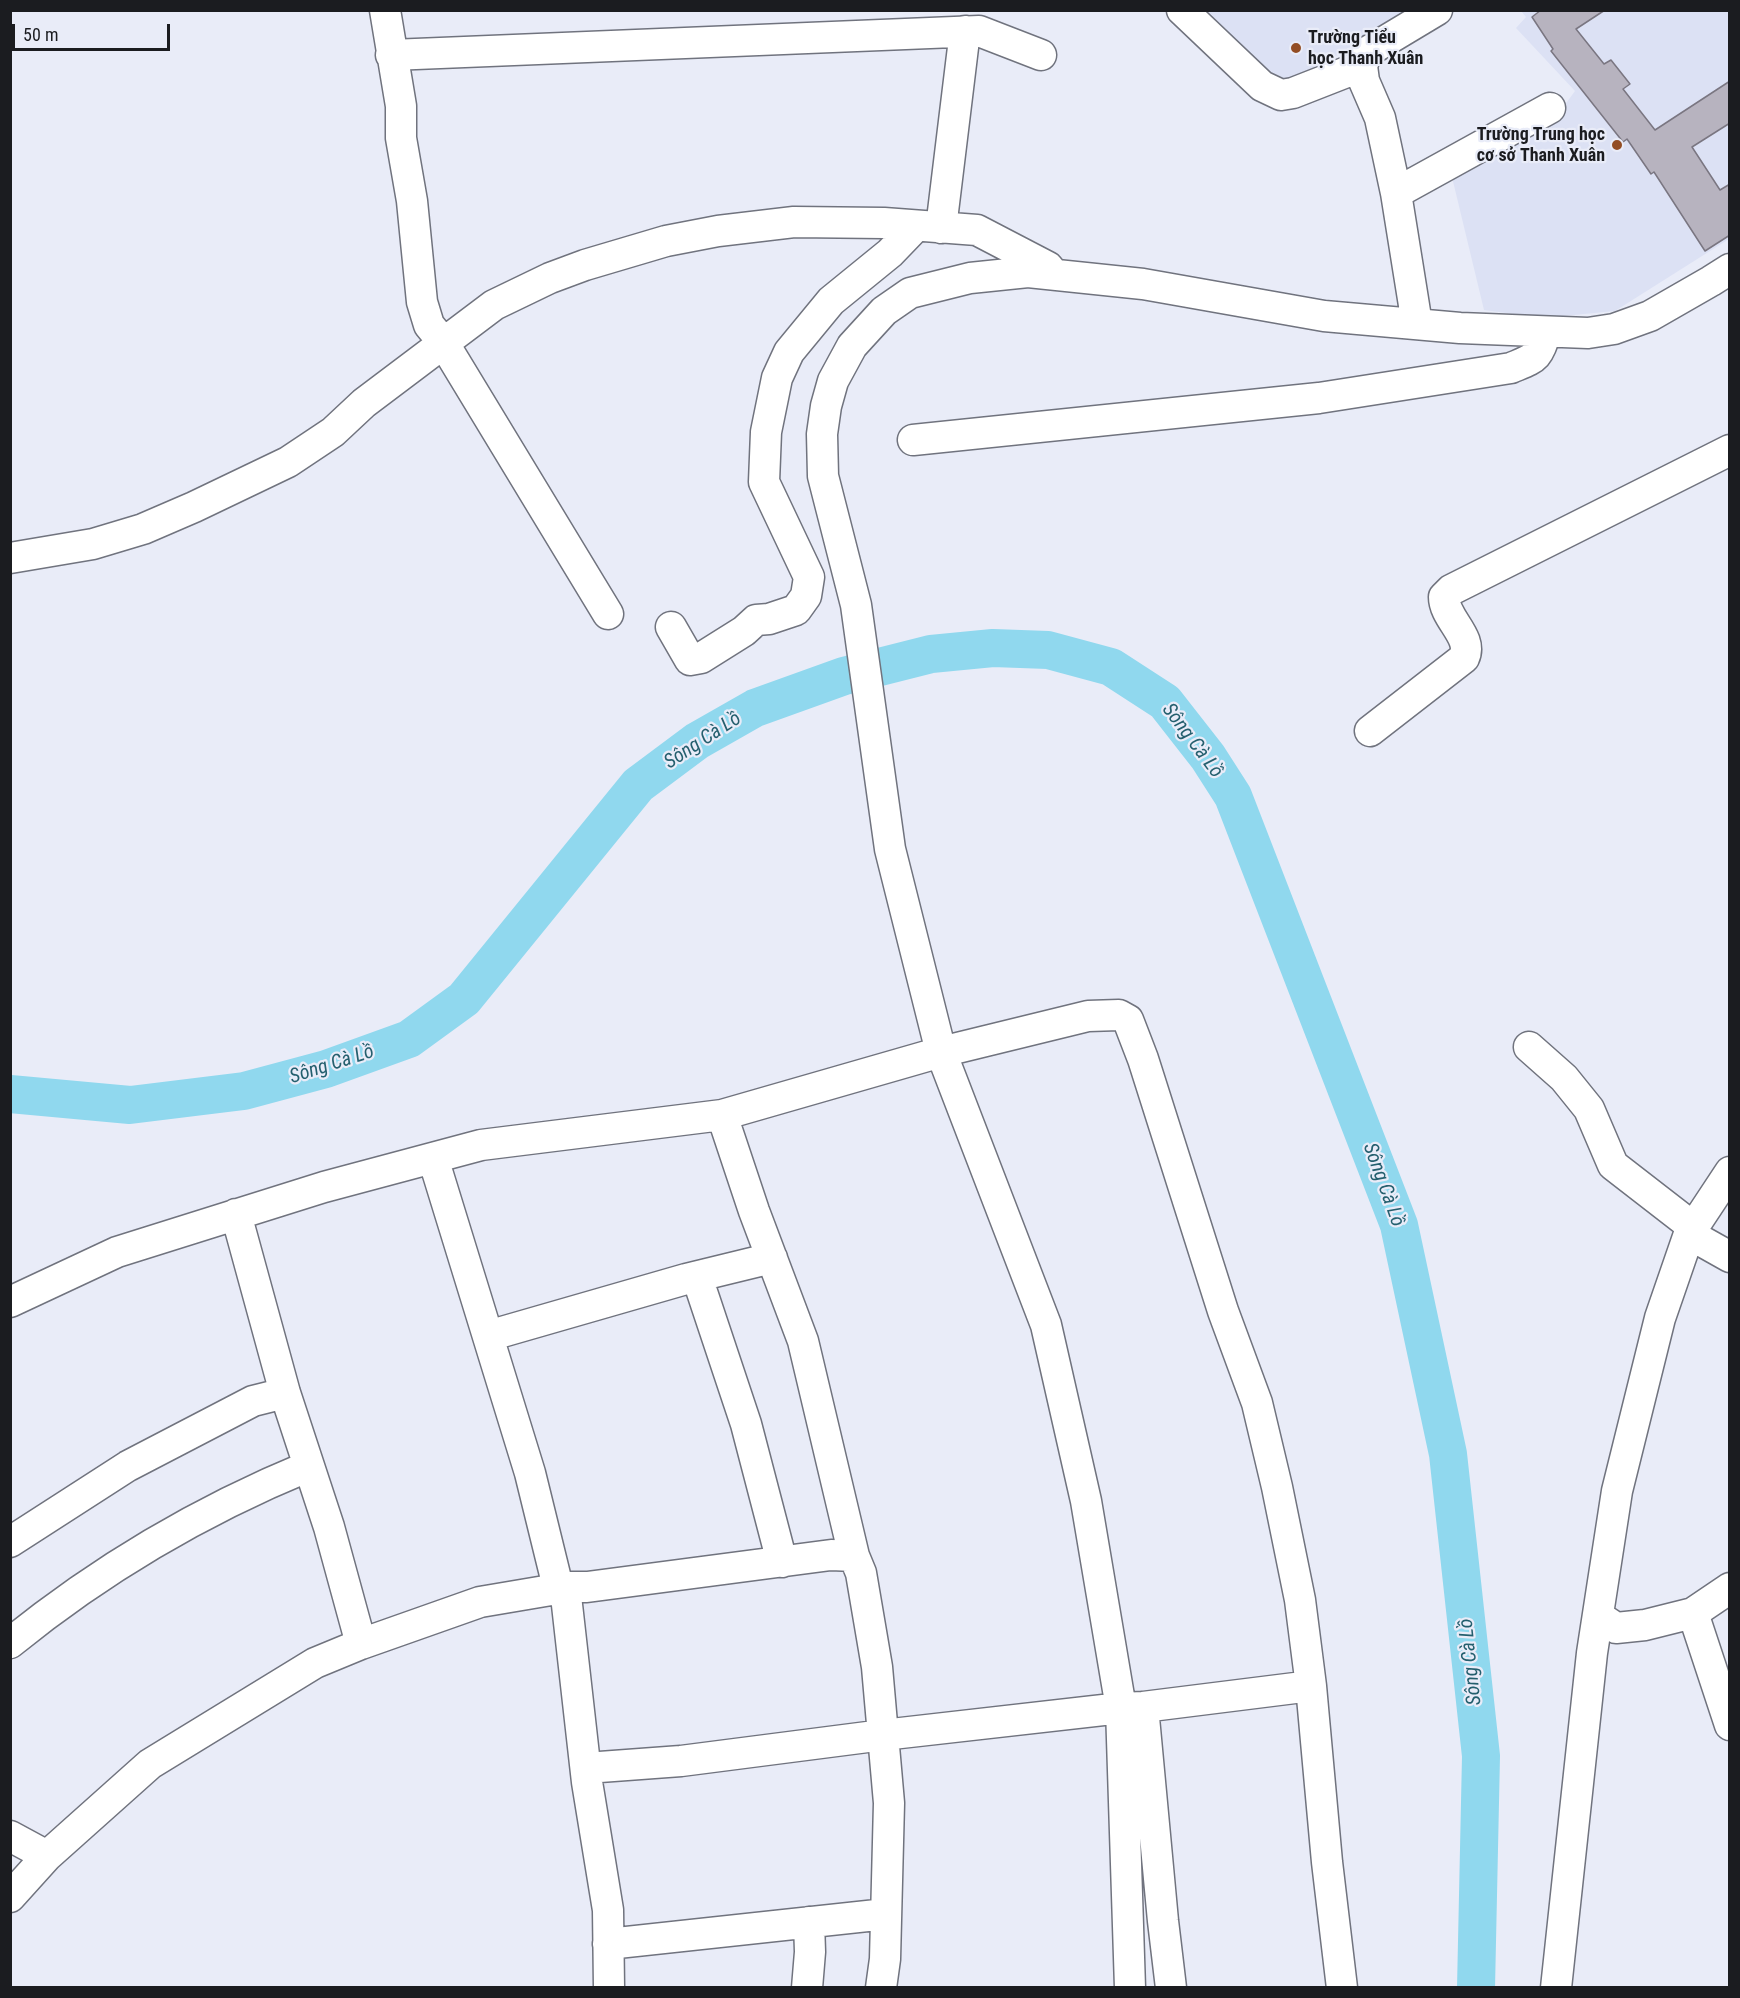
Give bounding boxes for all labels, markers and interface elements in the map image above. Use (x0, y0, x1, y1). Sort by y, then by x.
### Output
scale bar (15, 12, 172, 50)
text: 50 m (23, 24, 58, 45)
place label: Trường Tiểu học Thanh Xuân (1308, 27, 1423, 70)
marker: Trường Tiểu học Thanh Xuân (1289, 41, 1303, 55)
place label: Trường Trung học cơ sở Thanh Xuân (1477, 124, 1605, 166)
marker: Trường Trung học cơ sở Thanh Xuân (1610, 138, 1624, 152)
water label: Sông Cà Lồ (1156, 699, 1228, 783)
water label: Sông Cà Lồ (660, 707, 746, 775)
water label: Sông Cà Lồ (287, 1040, 377, 1090)
water label: Sông Cà Lồ (1357, 1140, 1409, 1230)
water label: Sông Cà Lồ (1455, 1617, 1487, 1707)

